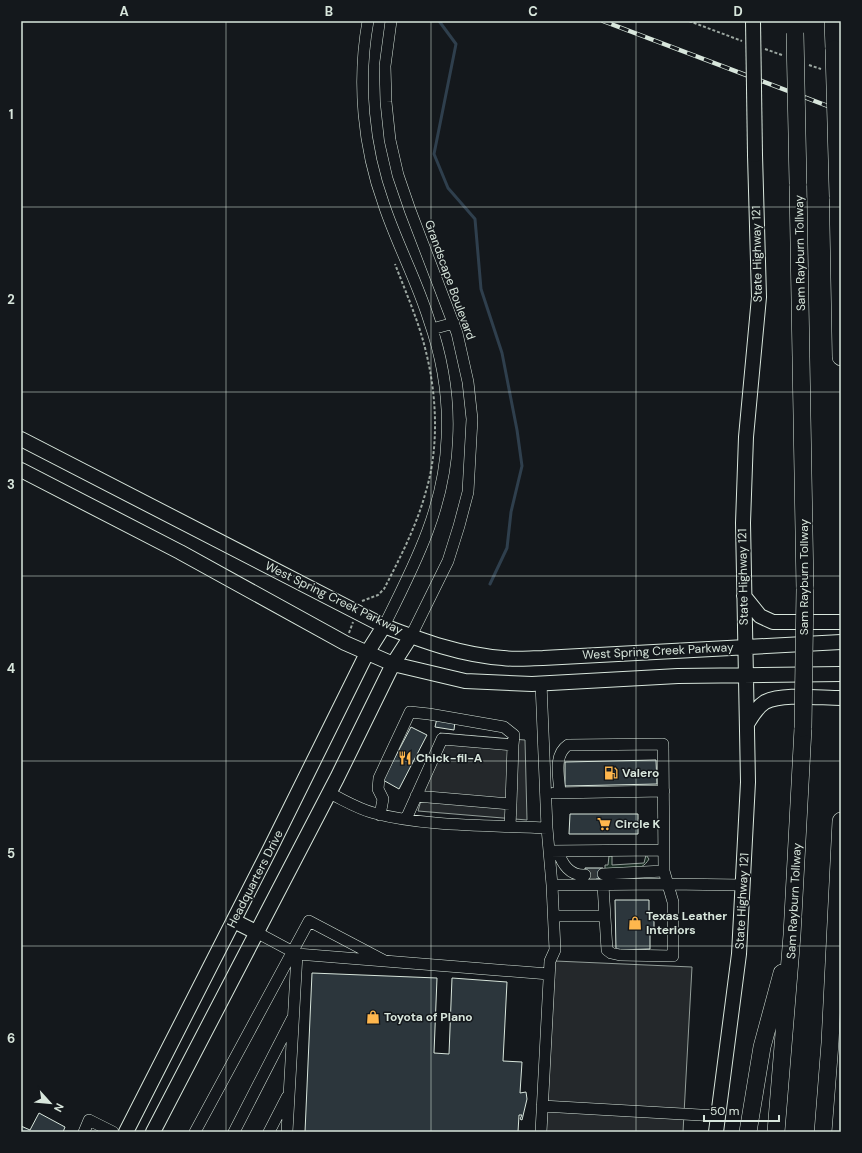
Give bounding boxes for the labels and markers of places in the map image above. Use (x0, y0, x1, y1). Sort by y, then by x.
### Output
restaurant icon: Chick-fil-A (397, 750, 413, 766)
place label: Chick-fil-A (416, 750, 483, 766)
fuel station icon: Valero (603, 765, 619, 781)
place label: Valero (622, 765, 659, 781)
supermarket icon: Circle K (596, 816, 612, 832)
place label: Circle K (615, 816, 660, 832)
place label: Texas Leather Interiors (646, 908, 727, 938)
shop icon: Texas Leather Interiors (627, 915, 643, 931)
shop icon: Toyota of Plano (365, 1009, 381, 1025)
place label: Toyota of Plano (384, 1009, 473, 1025)

